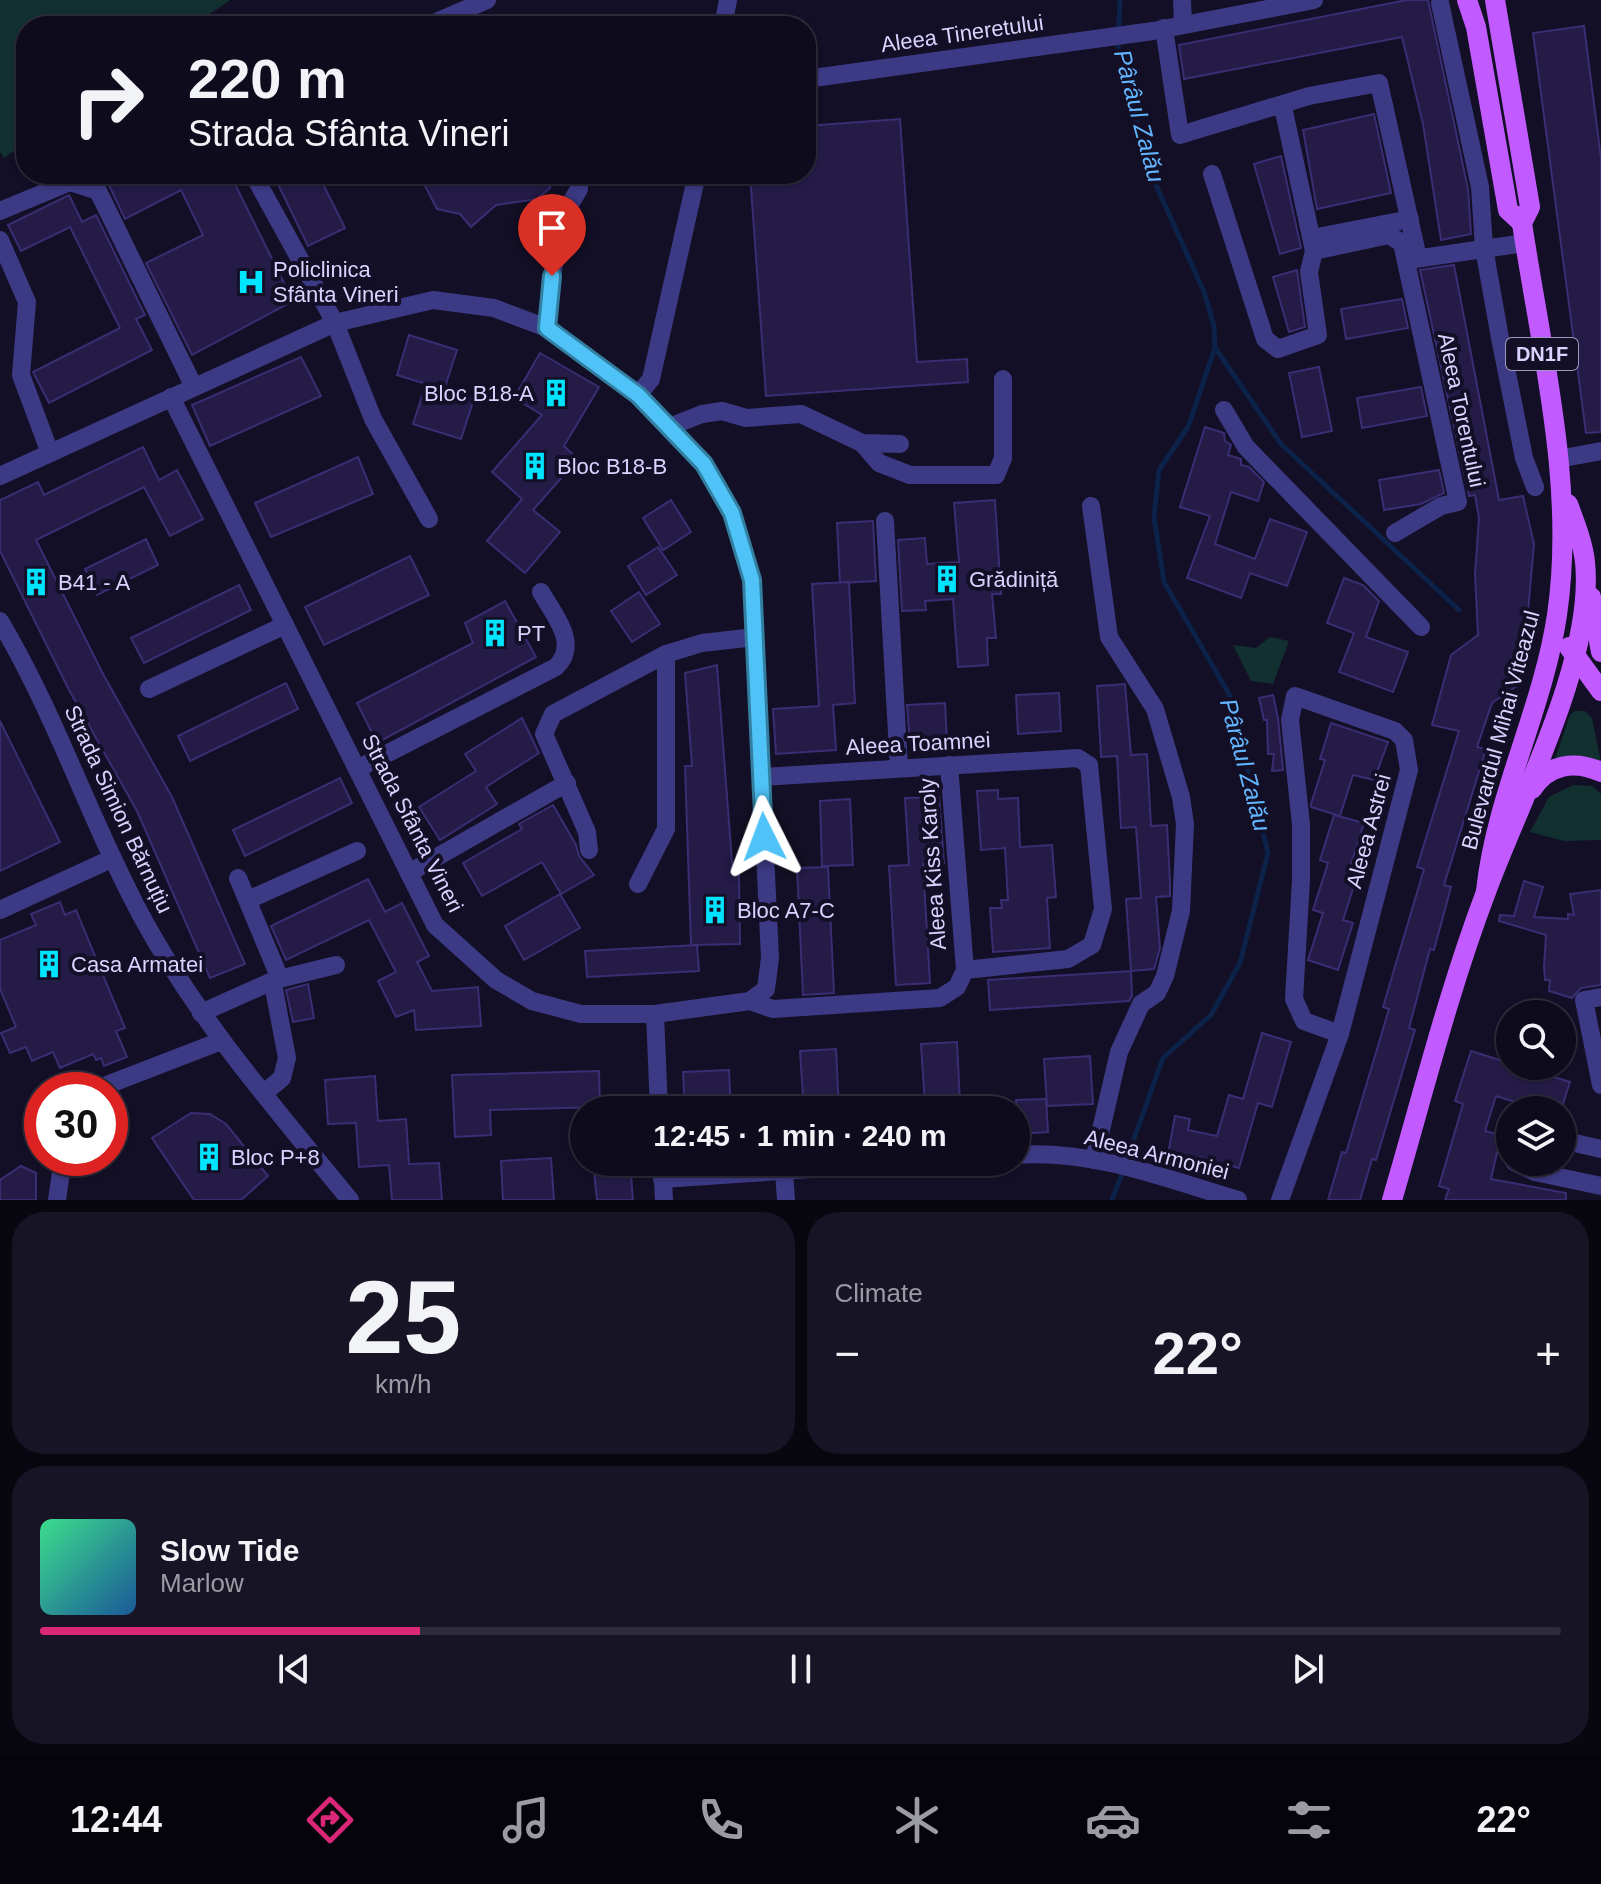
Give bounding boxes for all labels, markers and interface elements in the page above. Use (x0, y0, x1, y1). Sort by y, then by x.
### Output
street label: Aleea Tineretului (879, 10, 1045, 57)
text: 220 m (188, 47, 347, 110)
water label: Pârâul Zalău (1109, 47, 1170, 185)
icon: right (56, 48, 160, 152)
text: Strada Sfânta Vineri (188, 113, 510, 154)
pin (518, 194, 586, 276)
icon: arrive (530, 206, 574, 250)
place label: Policlinica Sfânta Vineri (273, 257, 399, 307)
hospital icon: Policlinica Sfânta Vineri (236, 267, 266, 297)
street label: Aleea Torentului (1433, 331, 1490, 490)
road number: DN1F (1506, 338, 1578, 370)
building icon: Bloc B18-A (541, 378, 571, 408)
place label: Bloc B18-A (424, 381, 534, 406)
building icon: Bloc B18-B (520, 451, 550, 481)
place label: Bloc B18-B (557, 454, 667, 479)
building icon: Grădiniță (932, 564, 962, 594)
building icon: B41 - A (21, 567, 51, 597)
place label: Grădiniță (969, 567, 1059, 592)
place label: B41 - A (58, 570, 130, 595)
street label: Bulevardul Mihai Viteazul (1456, 608, 1544, 852)
building icon: PT (480, 618, 510, 648)
place label: PT (517, 621, 545, 646)
water label: Pârâul Zalău (1215, 696, 1276, 834)
street label: Strada Simion Bărnuțiu (59, 701, 178, 917)
street label: Aleea Toamnei (845, 727, 991, 760)
street label: Strada Sfânta Vineri (357, 730, 468, 916)
street label: Aleea Astrei (1341, 771, 1396, 891)
street label: Aleea Kiss Karoly (914, 777, 951, 951)
position arrow (722, 795, 806, 879)
building icon: Bloc A7-C (700, 895, 730, 925)
place label: Bloc A7-C (737, 898, 835, 923)
building icon: Casa Armatei (34, 949, 64, 979)
place label: Casa Armatei (71, 952, 203, 977)
map controls (1496, 1000, 1576, 1176)
button: search (1496, 1000, 1576, 1080)
speed limit sign: 30 (24, 1072, 128, 1176)
button: layers (1496, 1096, 1576, 1176)
text: 12:45 · 1 min · 240 m (653, 1119, 947, 1152)
street label: Aleea Armoniei (1082, 1124, 1232, 1185)
building icon: Bloc P+8 (194, 1142, 224, 1172)
place label: Bloc P+8 (231, 1145, 320, 1170)
text: 25 (345, 1259, 461, 1375)
text: Climate (835, 1278, 923, 1308)
text: 22° (1152, 1320, 1243, 1387)
text: − (835, 1329, 860, 1378)
text: + (1535, 1329, 1561, 1378)
text: km/h (375, 1369, 431, 1399)
text: Slow Tide (160, 1534, 299, 1567)
text: Marlow (160, 1568, 244, 1598)
icon: previous (272, 1647, 316, 1691)
icon: pause (779, 1647, 823, 1691)
icon: next (1286, 1647, 1330, 1691)
icon: directions (302, 1792, 358, 1848)
icon: music (498, 1792, 554, 1848)
icon: phone (693, 1792, 749, 1848)
icon: climate (889, 1792, 945, 1848)
icon: car (1085, 1792, 1141, 1848)
icon: filters (1281, 1792, 1337, 1848)
text: 12:44 (70, 1799, 162, 1840)
text: 22° (1477, 1799, 1531, 1840)

